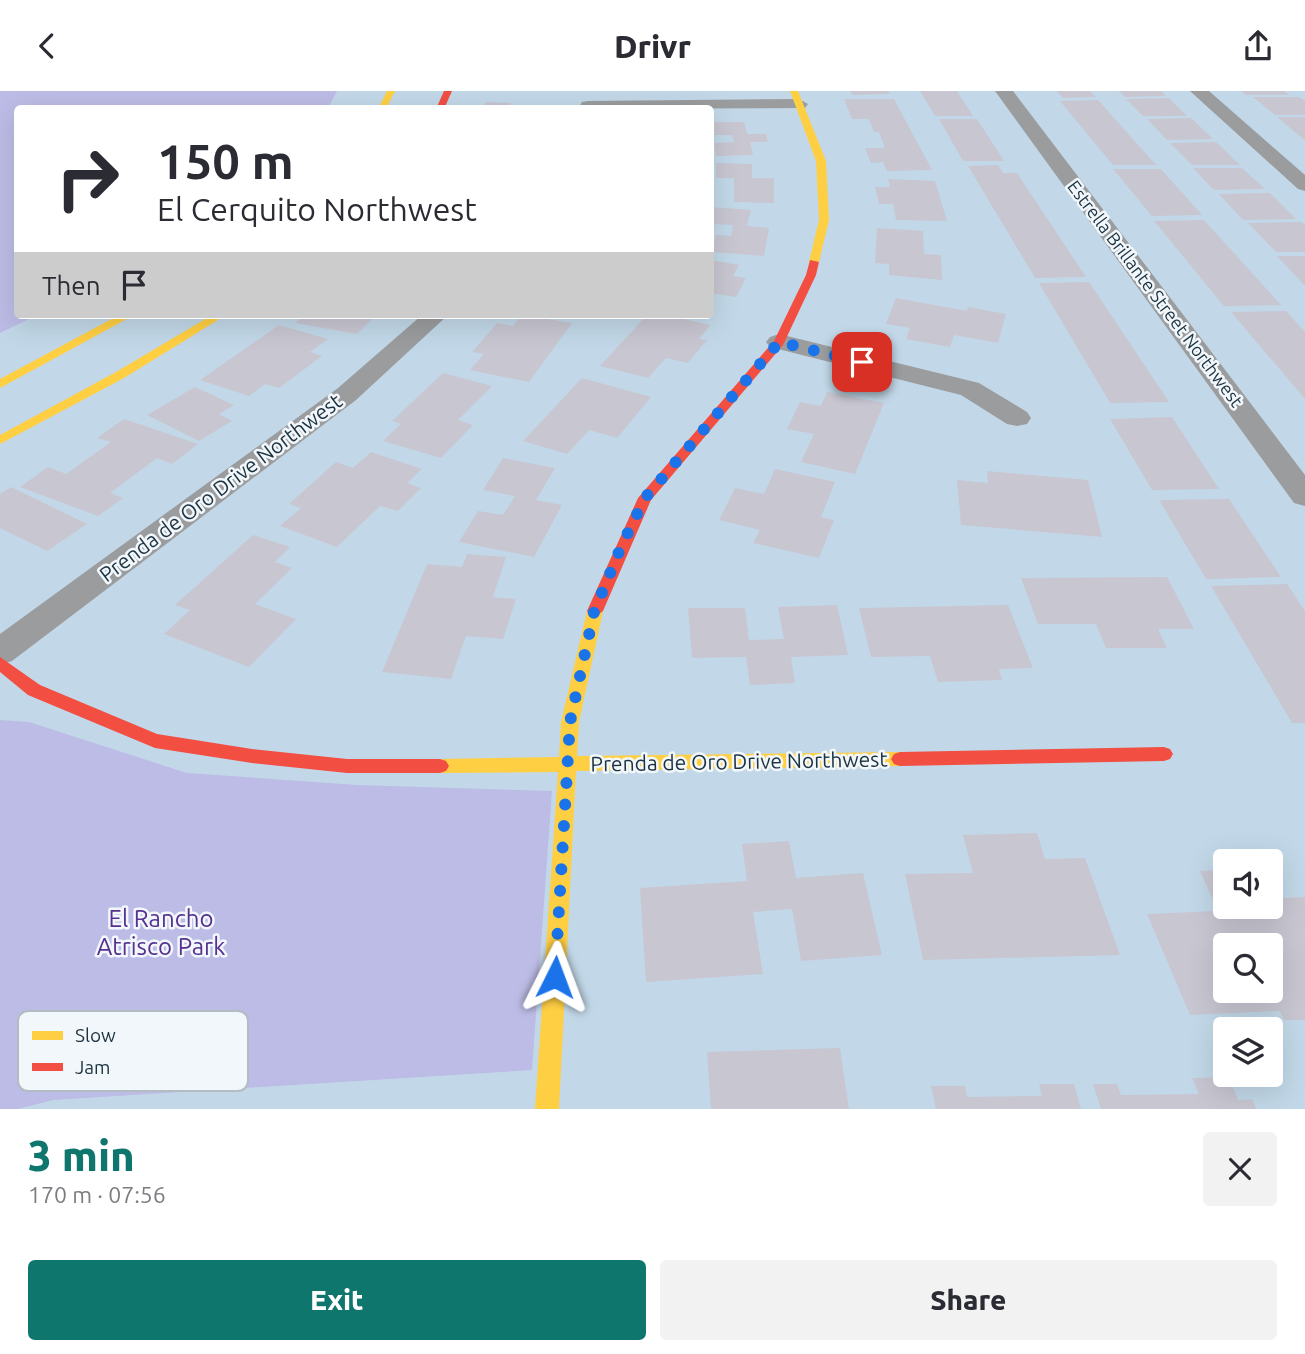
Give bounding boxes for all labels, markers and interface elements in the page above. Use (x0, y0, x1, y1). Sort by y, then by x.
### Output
icon: back (28, 27, 66, 65)
icon: share (1239, 27, 1277, 65)
text: Drivr (614, 28, 691, 64)
icon: right (42, 133, 133, 224)
text: 150 m (157, 133, 294, 188)
street label: Estrella Brillante Street Northwest (1064, 176, 1247, 410)
text: El Cerquito Northwest (157, 191, 477, 227)
icon: arrive (115, 266, 153, 304)
text: Then (42, 271, 101, 300)
pin (832, 332, 892, 392)
icon: arrive (843, 343, 881, 381)
street label: Prenda de Oro Drive Northwest (95, 388, 346, 586)
street label: Prenda de Oro Drive Northwest (590, 746, 888, 776)
map controls (1213, 849, 1283, 1087)
button: sound (1213, 849, 1283, 919)
park label: El Rancho Atrisco Park (97, 905, 225, 960)
button: search (1213, 933, 1283, 1003)
position arrow (518, 940, 592, 1014)
legend (18, 1011, 248, 1091)
button: layers (1213, 1017, 1283, 1087)
text: Slow (75, 1024, 116, 1046)
text: Jam (75, 1056, 111, 1078)
text: 3 min (28, 1132, 135, 1179)
button: close (1203, 1132, 1277, 1206)
text: 170 m · 07:56 (28, 1182, 166, 1207)
button: Exit (28, 1260, 646, 1340)
button: Share (660, 1260, 1277, 1340)

